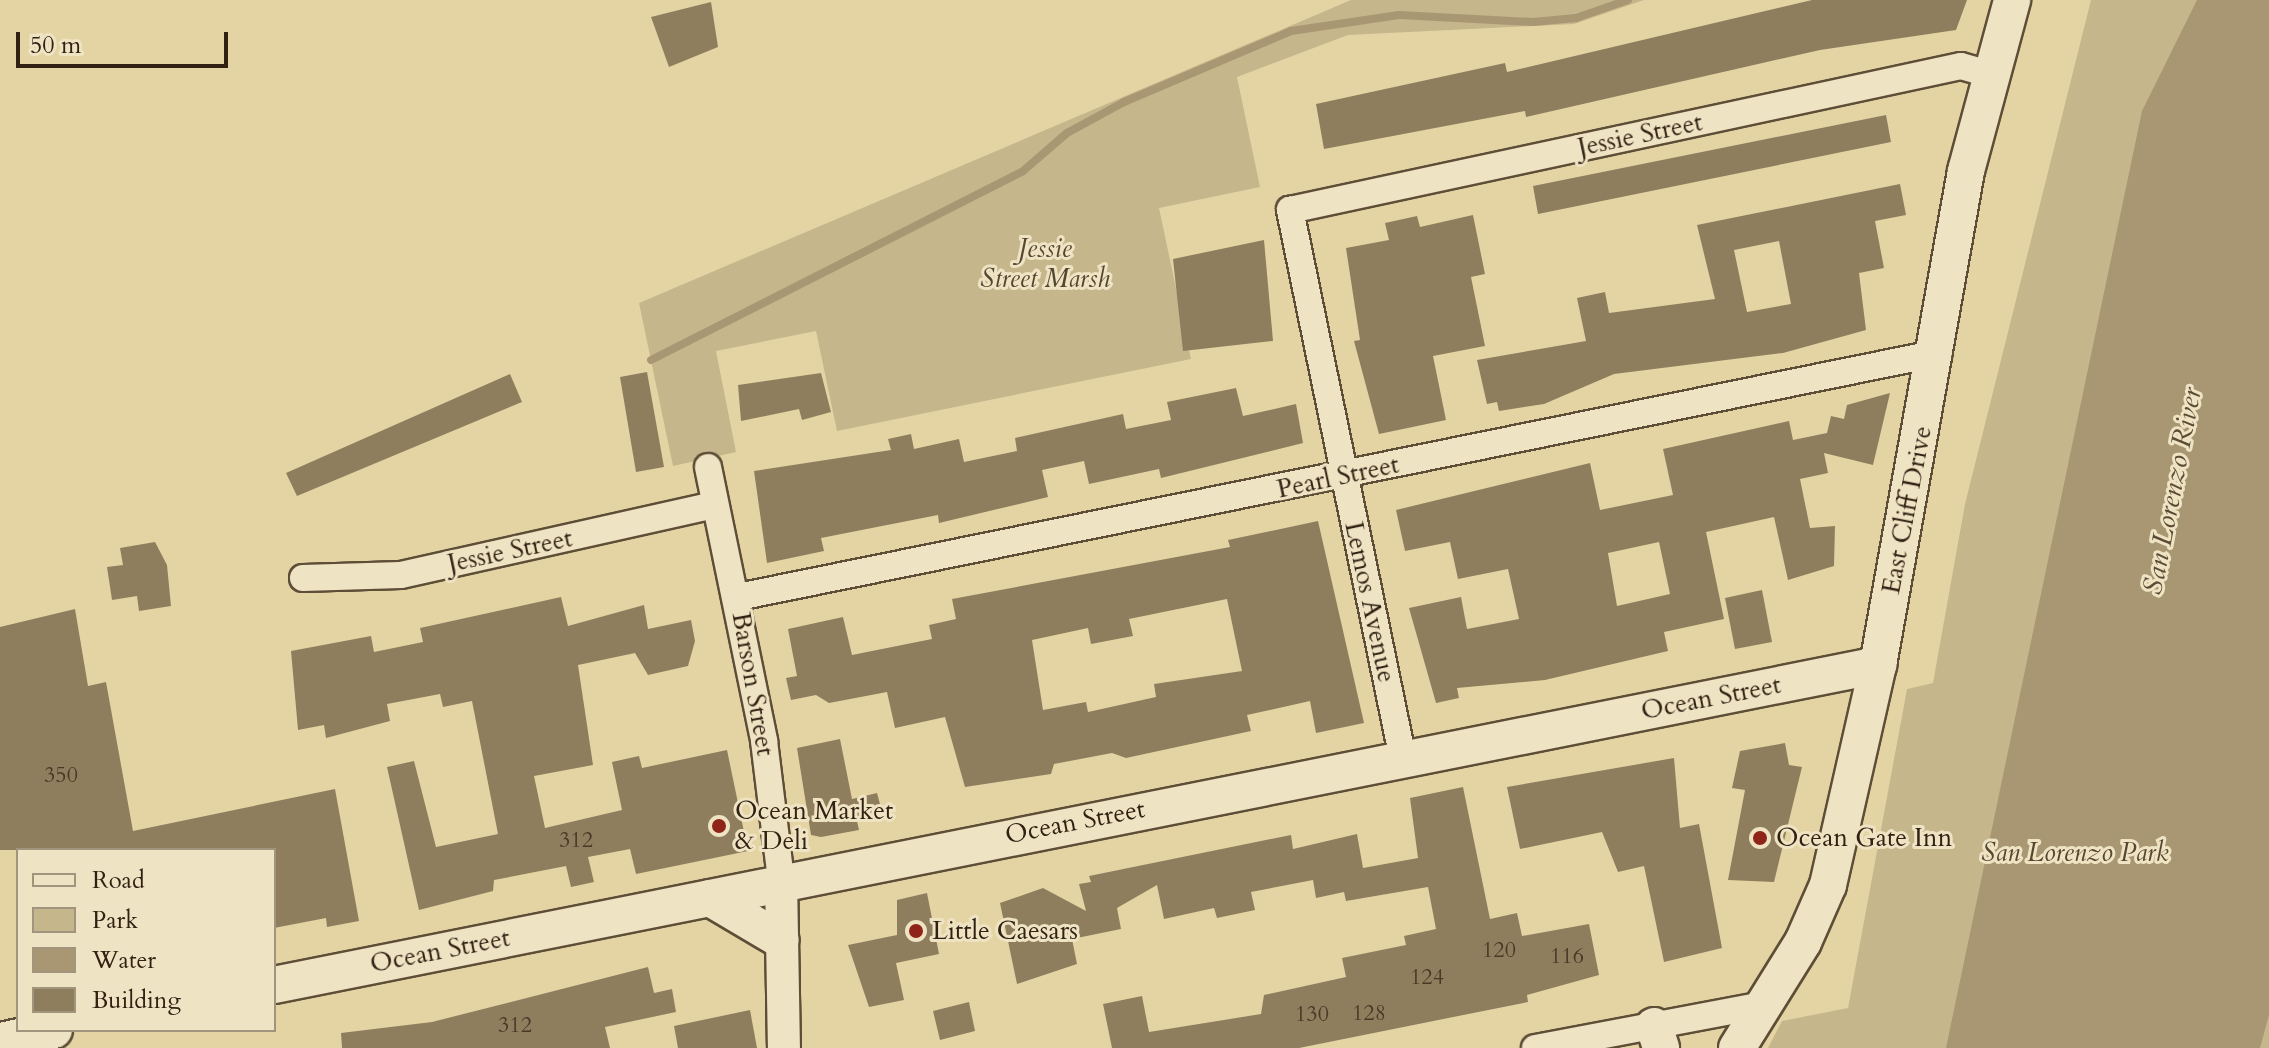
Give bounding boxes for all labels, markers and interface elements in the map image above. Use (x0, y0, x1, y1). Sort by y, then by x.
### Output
scale bar (20, 16, 232, 66)
text: 50 m (30, 29, 81, 62)
street label: Jessie Street (1575, 107, 1705, 163)
park label: Jessie Street Marsh (980, 233, 1110, 294)
water label: San Lorenzo River (2135, 385, 2209, 597)
street label: East Cliff Drive (1875, 423, 1939, 597)
street label: Pearl Street (1274, 449, 1402, 505)
street label: Lemos Avenue (1338, 519, 1402, 685)
street label: Jessie Street (445, 523, 575, 579)
street label: Barson Street (725, 610, 781, 758)
street label: Ocean Street (1638, 669, 1784, 727)
house number: 350 (44, 763, 78, 789)
street label: Ocean Street (1002, 793, 1148, 851)
place label: Ocean Market & Deli (735, 795, 893, 856)
marker: Ocean Market & Deli (710, 817, 728, 835)
place label: Ocean Gate Inn (1776, 822, 1952, 854)
house number: 312 (559, 828, 593, 854)
marker: Ocean Gate Inn (1751, 829, 1769, 847)
park label: San Lorenzo Park (1981, 837, 2169, 869)
legend (16, 848, 276, 1032)
text: Road (92, 864, 145, 897)
text: Park (92, 904, 138, 937)
place label: Little Caesars (932, 915, 1078, 947)
street label: Ocean Street (367, 922, 513, 980)
marker: Little Caesars (907, 922, 925, 940)
house number: 120 (1482, 938, 1516, 964)
text: Water (92, 944, 156, 977)
house number: 116 (1550, 944, 1584, 970)
house number: 124 (1410, 965, 1444, 991)
text: Building (92, 984, 181, 1017)
house number: 128 (1352, 1001, 1386, 1027)
house number: 130 (1295, 1002, 1329, 1028)
house number: 312 (498, 1013, 532, 1039)

